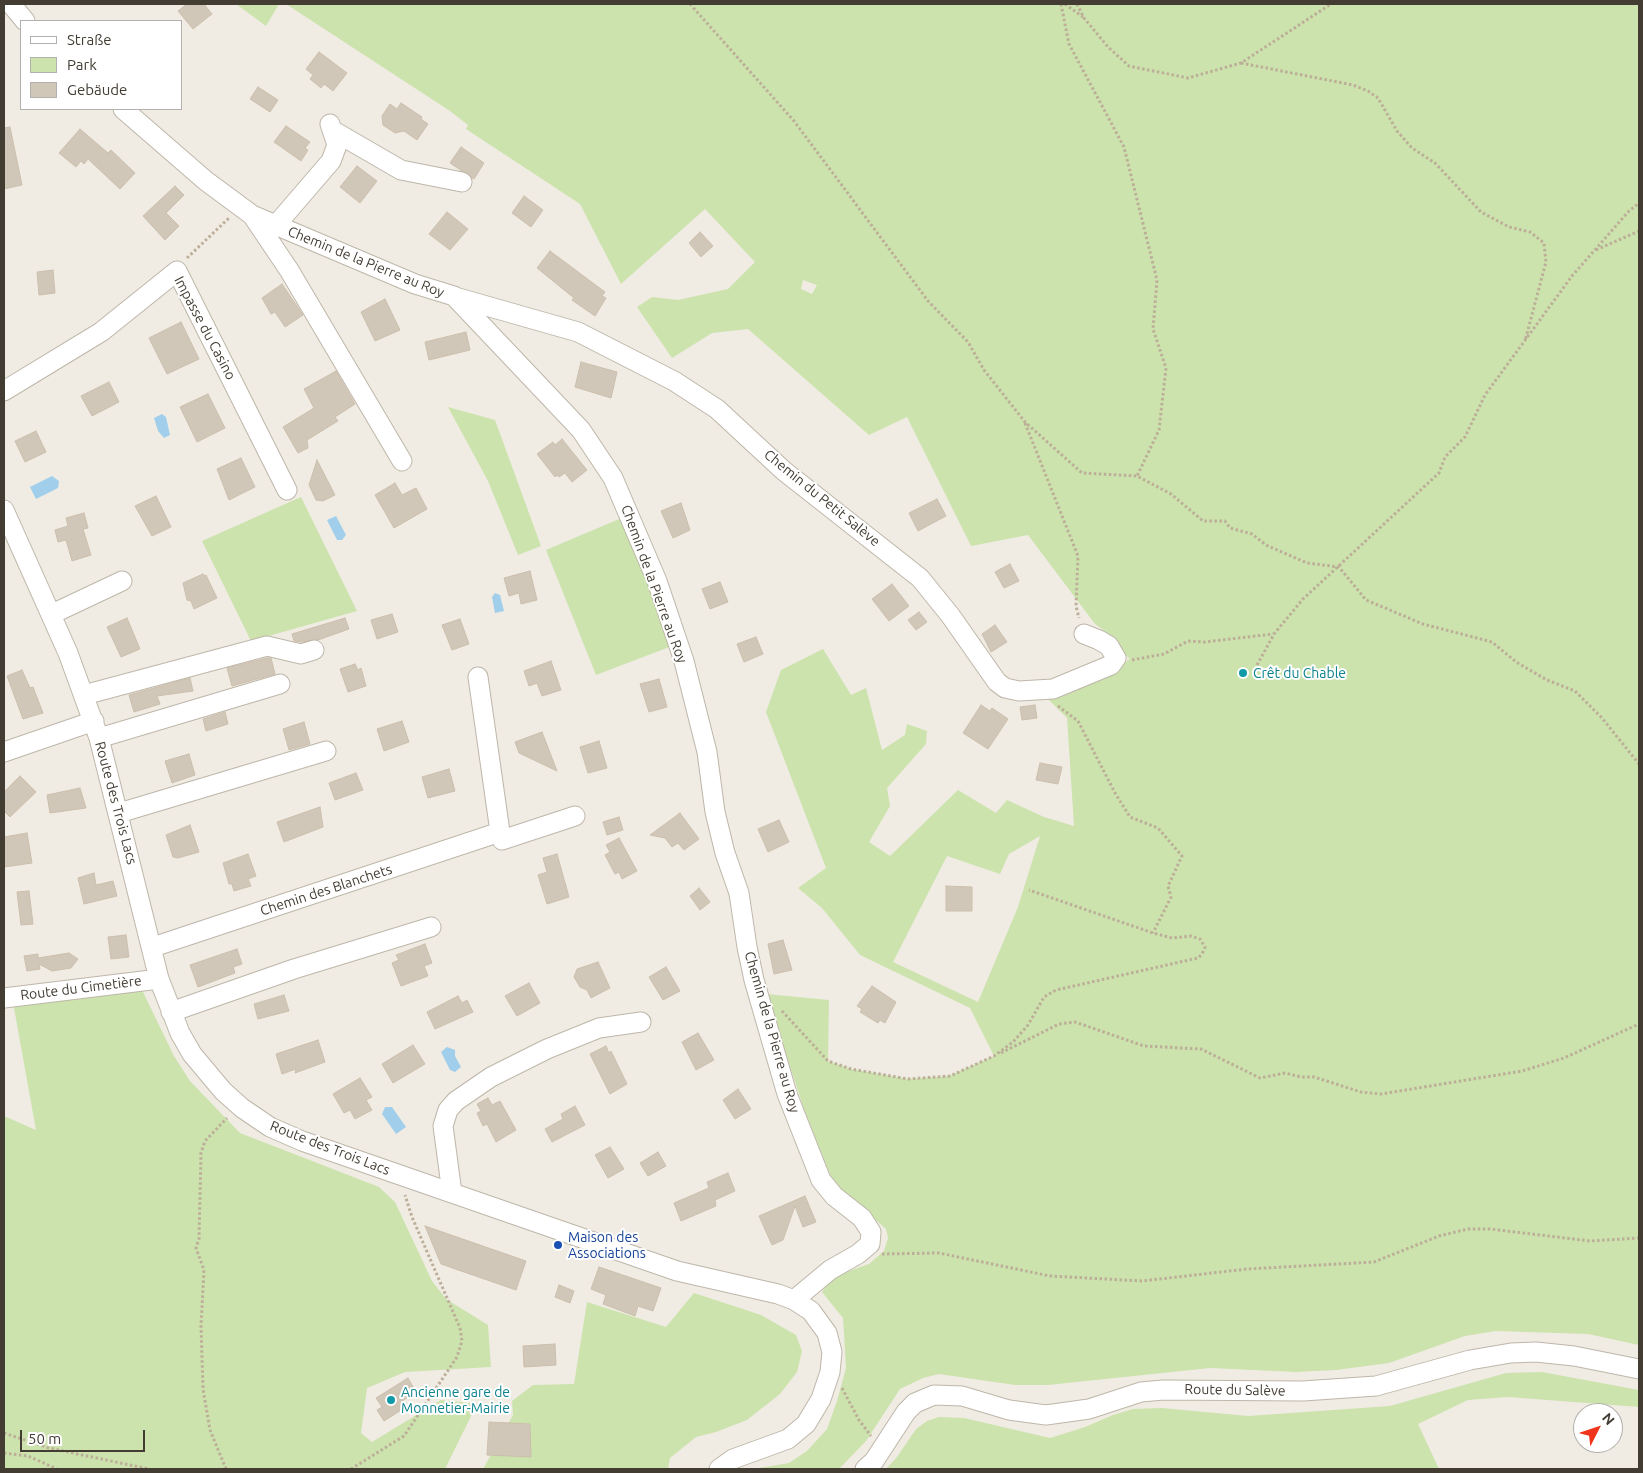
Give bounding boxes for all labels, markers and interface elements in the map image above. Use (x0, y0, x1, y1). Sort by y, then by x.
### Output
legend (20, 20, 182, 110)
text: Straße (67, 31, 111, 48)
text: Park (67, 56, 97, 73)
text: Gebäude (67, 81, 127, 98)
street label: Chemin de la Pierre au Roy (285, 223, 447, 301)
street label: Impasse du Casino (171, 273, 239, 383)
street label: Chemin du Petit Salève (761, 446, 883, 550)
street label: Chemin de la Pierre au Roy (618, 503, 690, 665)
place label: Crêt du Chable (1253, 665, 1346, 681)
marker: Crêt du Chable (1237, 667, 1249, 679)
street label: Route des Trois Lacs (91, 740, 141, 866)
street label: Chemin des Blanchets (258, 861, 394, 919)
street label: Chemin de la Pierre au Roy (741, 949, 803, 1115)
street label: Route du Cimetière (19, 972, 143, 1004)
street label: Route des Trois Lacs (268, 1117, 392, 1179)
place label: Maison des Associations (568, 1229, 646, 1262)
marker: Maison des Associations (552, 1239, 564, 1251)
street label: Route du Salève (1184, 1381, 1286, 1399)
place label: Ancienne gare de Monnetier-Mairie (401, 1384, 510, 1416)
marker: Ancienne gare de Monnetier-Mairie (385, 1394, 397, 1406)
north arrow (1573, 1403, 1623, 1453)
text: N (1599, 1410, 1618, 1428)
scale bar (22, 1420, 148, 1452)
text: 50 m (28, 1430, 61, 1447)

